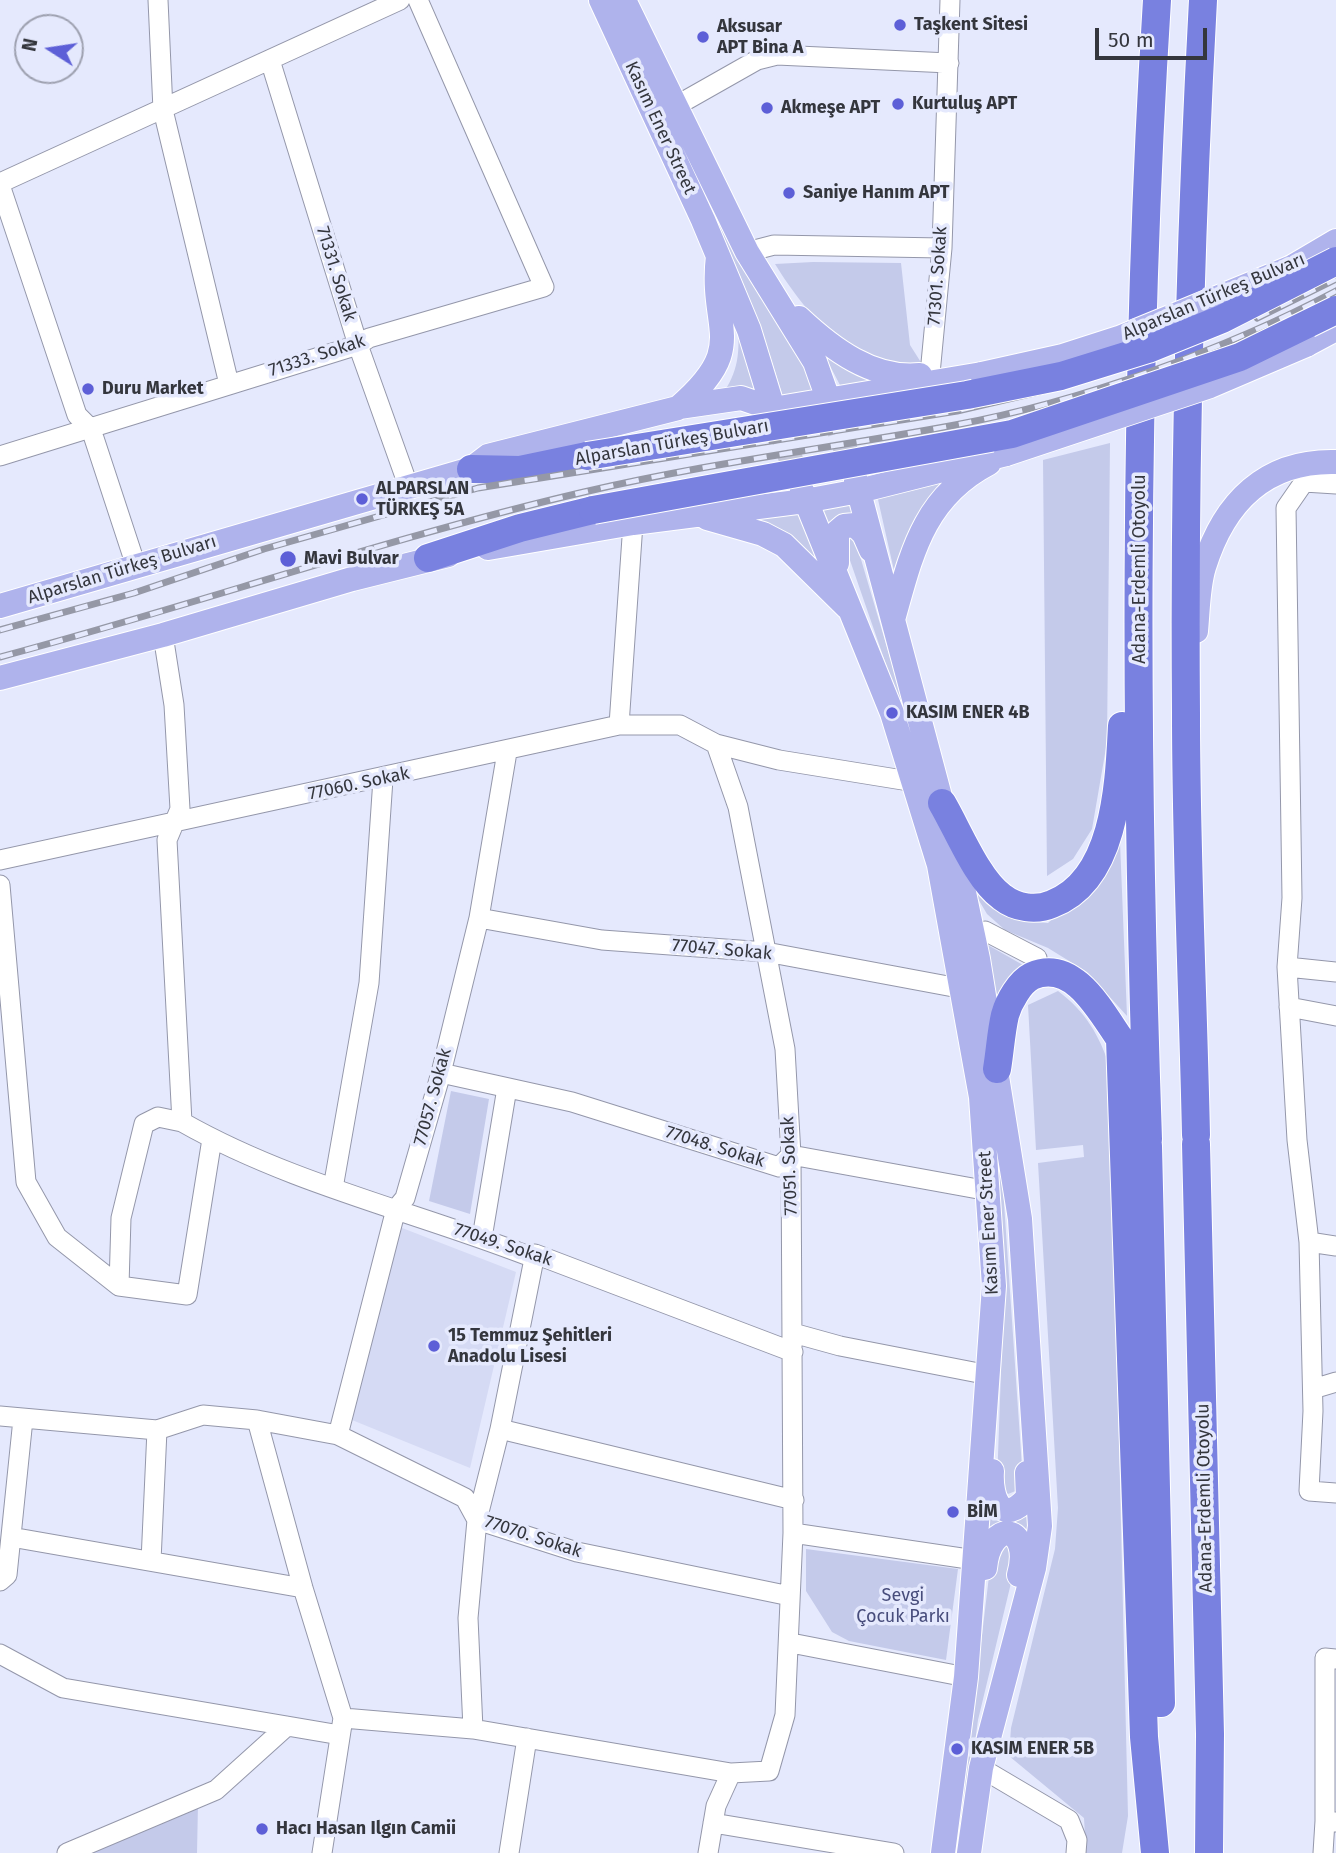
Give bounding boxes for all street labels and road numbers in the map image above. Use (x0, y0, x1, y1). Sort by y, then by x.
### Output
street label: Kasım Ener Street (620, 58, 700, 198)
street label: 71331. Sokak (311, 224, 361, 324)
street label: 71301. Sokak (924, 226, 952, 326)
street label: Alparslan Türkeş Bulvarı (1119, 249, 1309, 345)
street label: 71333. Sokak (266, 330, 368, 382)
street label: Alparslan Türkeş Bulvarı (574, 415, 770, 471)
street label: Adana-Erdemli Otoyolu (1129, 474, 1151, 664)
street label: Alparslan Türkeş Bulvarı (25, 531, 219, 609)
street label: 77060. Sokak (306, 763, 412, 805)
street label: 77047. Sokak (671, 935, 773, 965)
street label: 77057. Sokak (410, 1046, 456, 1148)
street label: 77051. Sokak (777, 1116, 803, 1216)
street label: 77048. Sokak (663, 1122, 767, 1172)
street label: Kasım Ener Street (974, 1150, 1004, 1296)
street label: 77049. Sokak (451, 1219, 555, 1271)
street label: Adana-Erdemli Otoyolu (1193, 1403, 1217, 1593)
street label: 77070. Sokak (482, 1511, 584, 1563)

